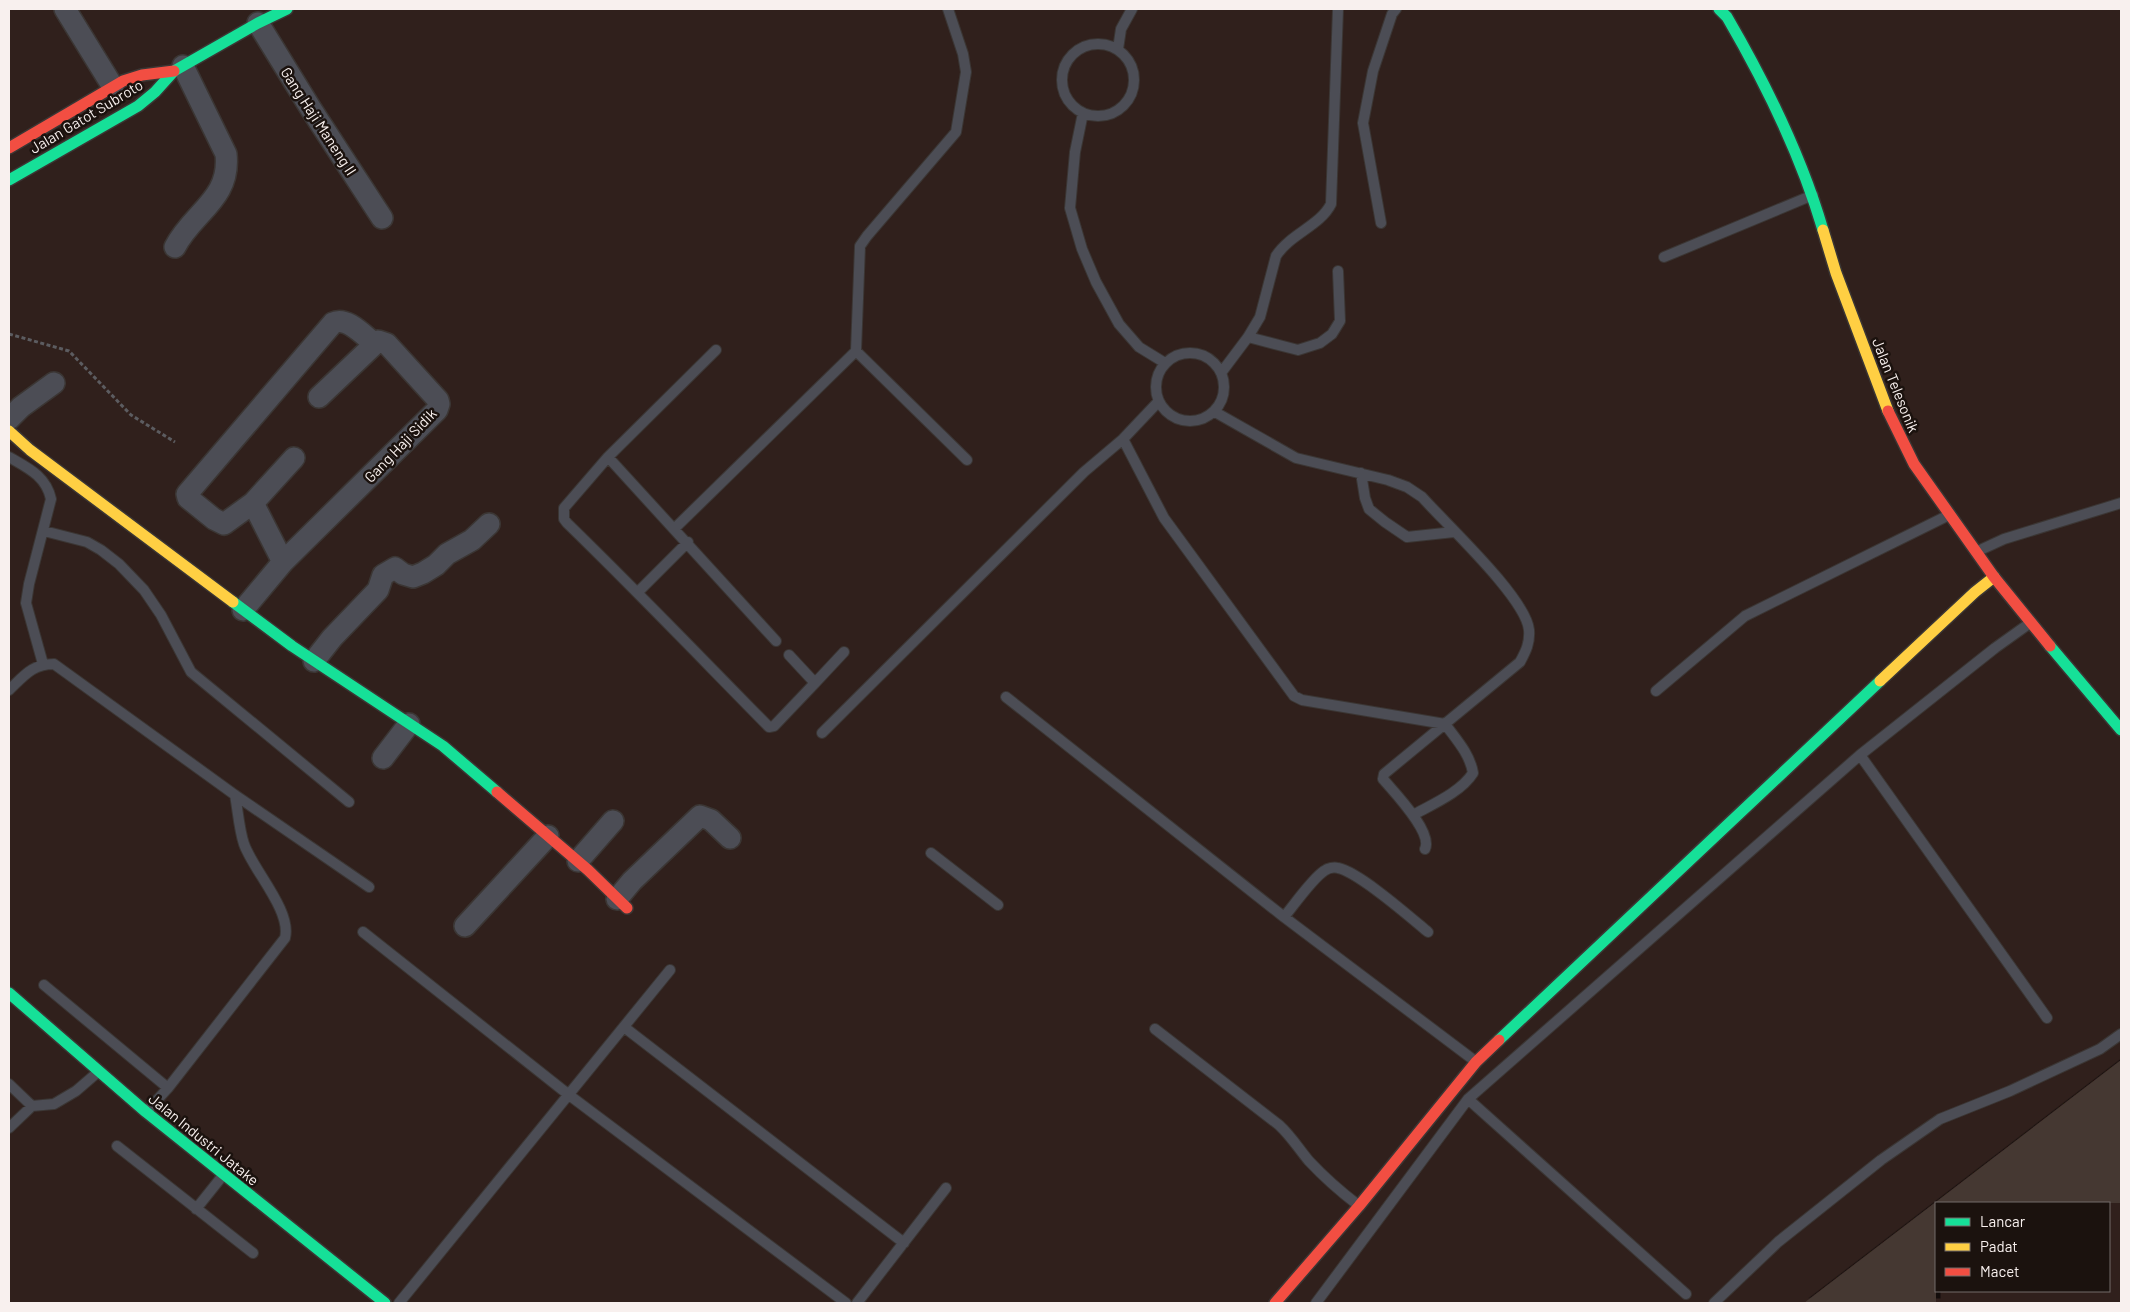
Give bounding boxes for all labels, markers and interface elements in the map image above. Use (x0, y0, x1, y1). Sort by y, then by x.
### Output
street label: Gang Haji Maneng II (277, 64, 361, 178)
street label: Jalan Gatot Subroto (26, 75, 146, 157)
street label: Jalan Telesonik (1869, 335, 1923, 435)
street label: Gang Haji Sidik (360, 404, 440, 486)
street label: Jalan Industri Jatake (145, 1089, 263, 1189)
legend (1935, 1202, 2110, 1292)
text: Lancar (1980, 1212, 2026, 1230)
text: Padat (1980, 1237, 2018, 1255)
text: Macet (1980, 1262, 2020, 1280)

